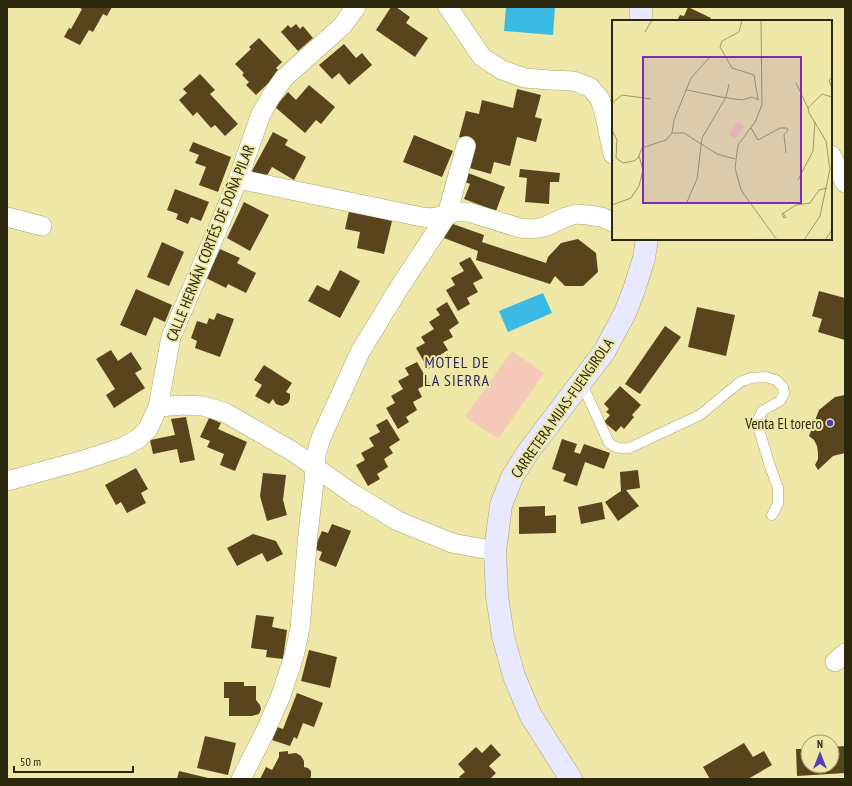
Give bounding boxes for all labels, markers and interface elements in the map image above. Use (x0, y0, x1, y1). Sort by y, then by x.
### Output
inset map (612, 20, 832, 240)
street label: CALLE HERNÁN CORTÉS DE DOÑA PILAR (162, 142, 258, 344)
street label: CARRETERA MIJAS-FUENGIROLA (506, 334, 618, 482)
district label: MOTEL DE LA SIERRA (424, 352, 490, 390)
place label: Venta El torero (744, 414, 822, 433)
marker: Venta El torero (825, 418, 835, 428)
north arrow (800, 734, 840, 774)
text: N (817, 737, 823, 751)
scale bar (14, 748, 133, 774)
text: 50 m (20, 754, 41, 769)

